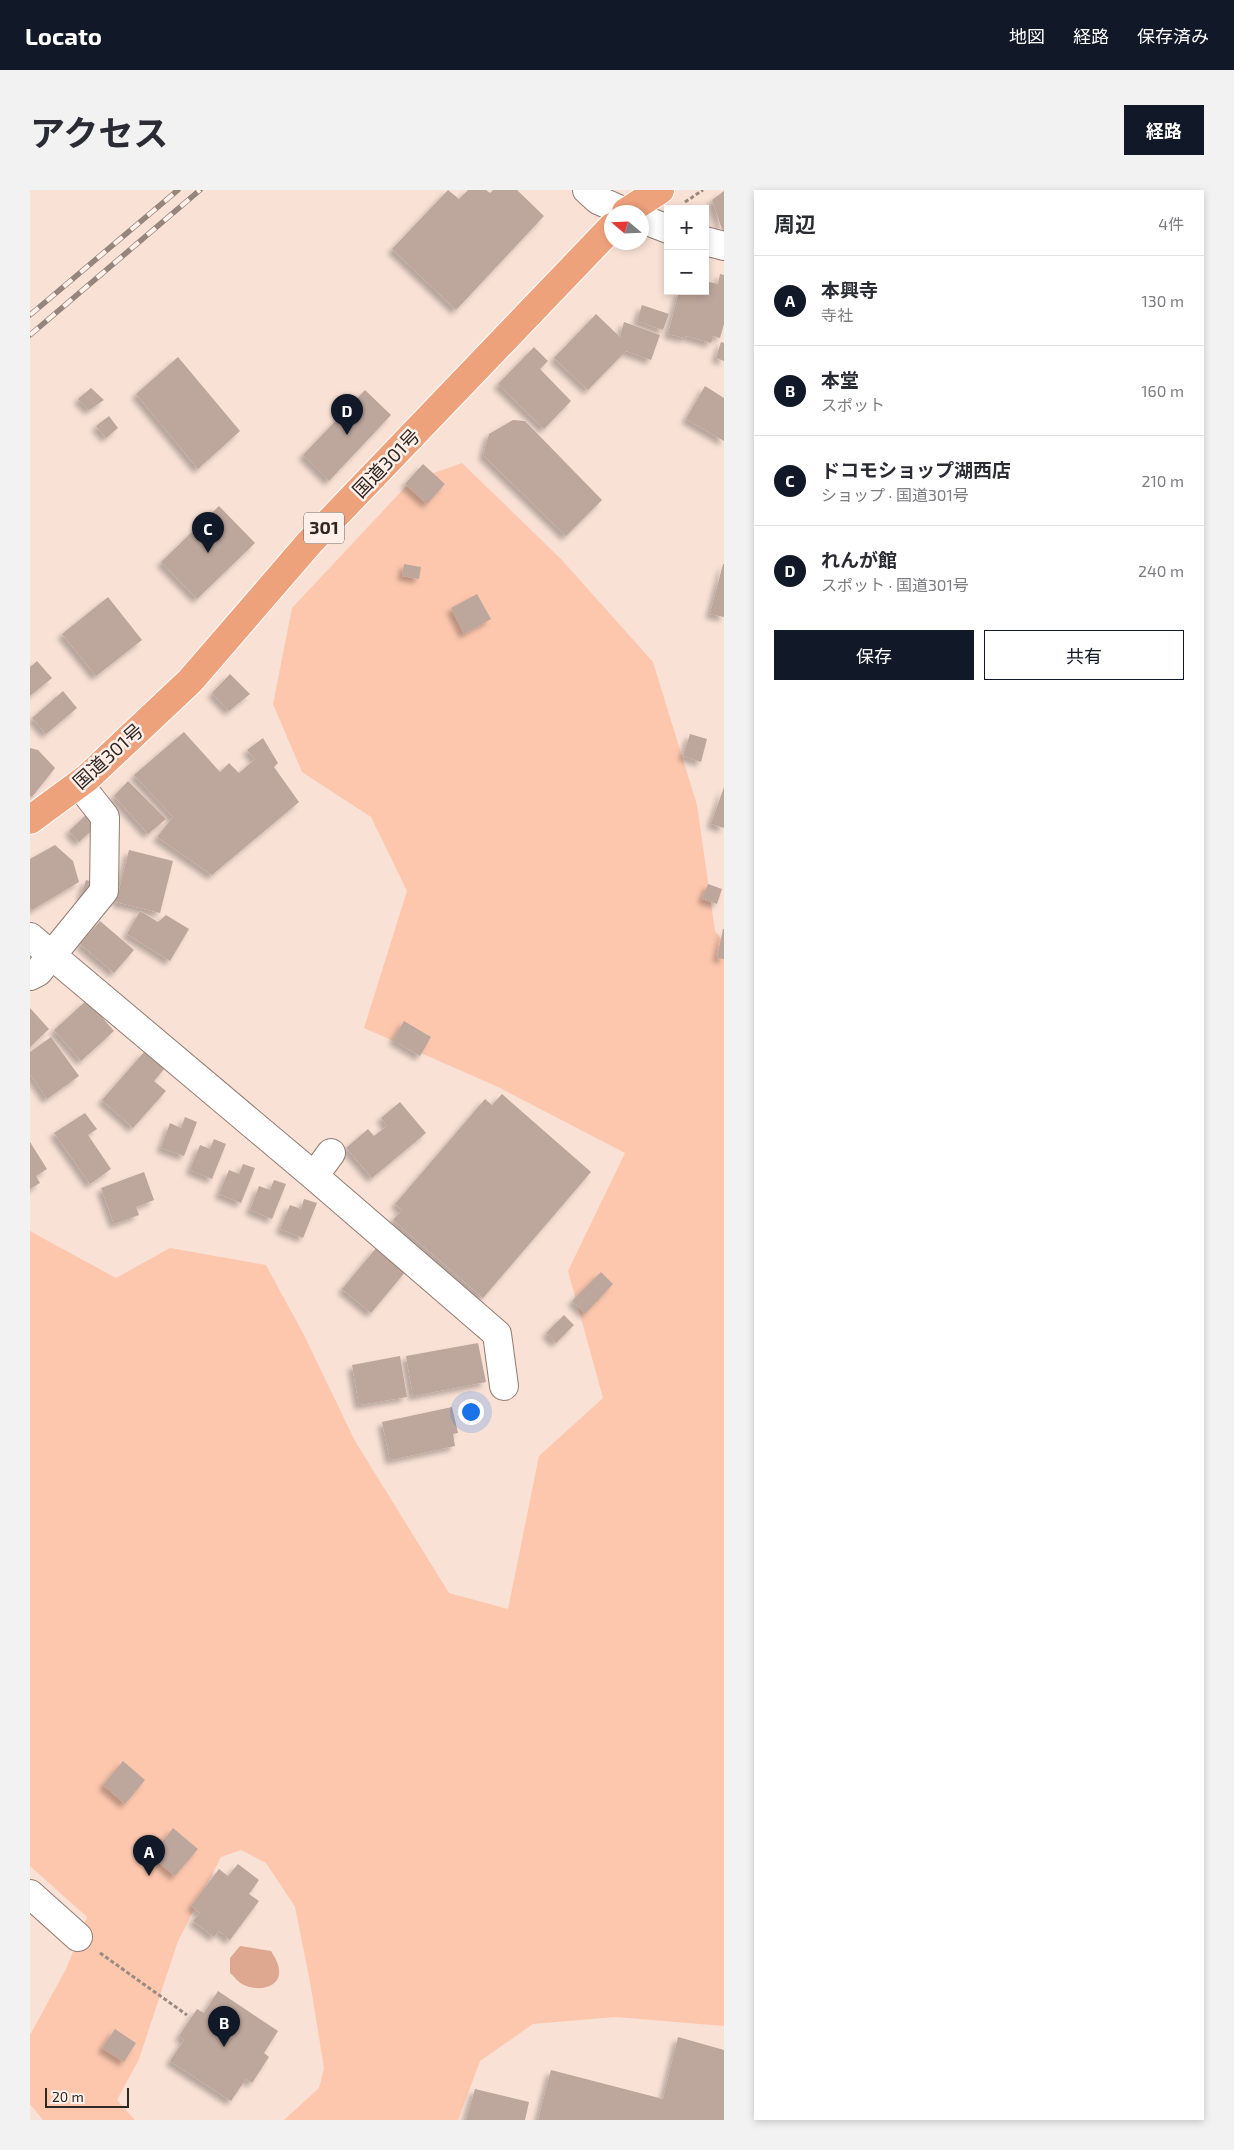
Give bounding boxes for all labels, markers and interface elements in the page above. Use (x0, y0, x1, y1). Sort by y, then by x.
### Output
text: Locato (25, 21, 102, 50)
text: 地図 (1009, 25, 1045, 47)
text: 経路 (1073, 25, 1109, 47)
text: 保存済み (1137, 25, 1209, 47)
button: 経路 (1124, 105, 1204, 155)
text: アクセス (30, 111, 168, 153)
north arrow (604, 205, 649, 250)
map controls (664, 205, 709, 295)
button: + (664, 205, 709, 250)
text: 周辺 (774, 211, 816, 236)
text: 4件 (1158, 214, 1184, 233)
button: − (664, 250, 709, 295)
text: 本興寺 (821, 278, 878, 301)
text: A (785, 291, 795, 310)
text: 130 m (1142, 291, 1184, 310)
text: 寺社 (821, 305, 853, 324)
text: 本堂 (821, 368, 859, 391)
text: B (785, 381, 795, 400)
text: 160 m (1141, 381, 1184, 400)
pin: D (331, 394, 363, 435)
text: スポット (821, 395, 885, 414)
street label: 国道301号 (347, 424, 424, 502)
text: ドコモショップ湖西店 (821, 458, 1011, 481)
text: C (785, 471, 795, 490)
text: 210 m (1141, 471, 1184, 490)
text: ショップ · 国道301号 (821, 485, 969, 504)
pin: C (192, 512, 224, 553)
road number: 301 (304, 512, 344, 543)
text: れんが館 (821, 548, 897, 571)
text: D (785, 561, 795, 580)
text: 240 m (1138, 561, 1184, 580)
text: スポット · 国道301号 (821, 575, 969, 594)
button: 保存 (774, 630, 974, 680)
button: 共有 (984, 630, 1184, 680)
street label: 国道301号 (68, 718, 148, 793)
your location (458, 1399, 484, 1425)
pin: A (133, 1835, 165, 1876)
pin: B (208, 2006, 240, 2047)
scale bar (45, 2085, 129, 2108)
text: 20 m (52, 2088, 84, 2105)

